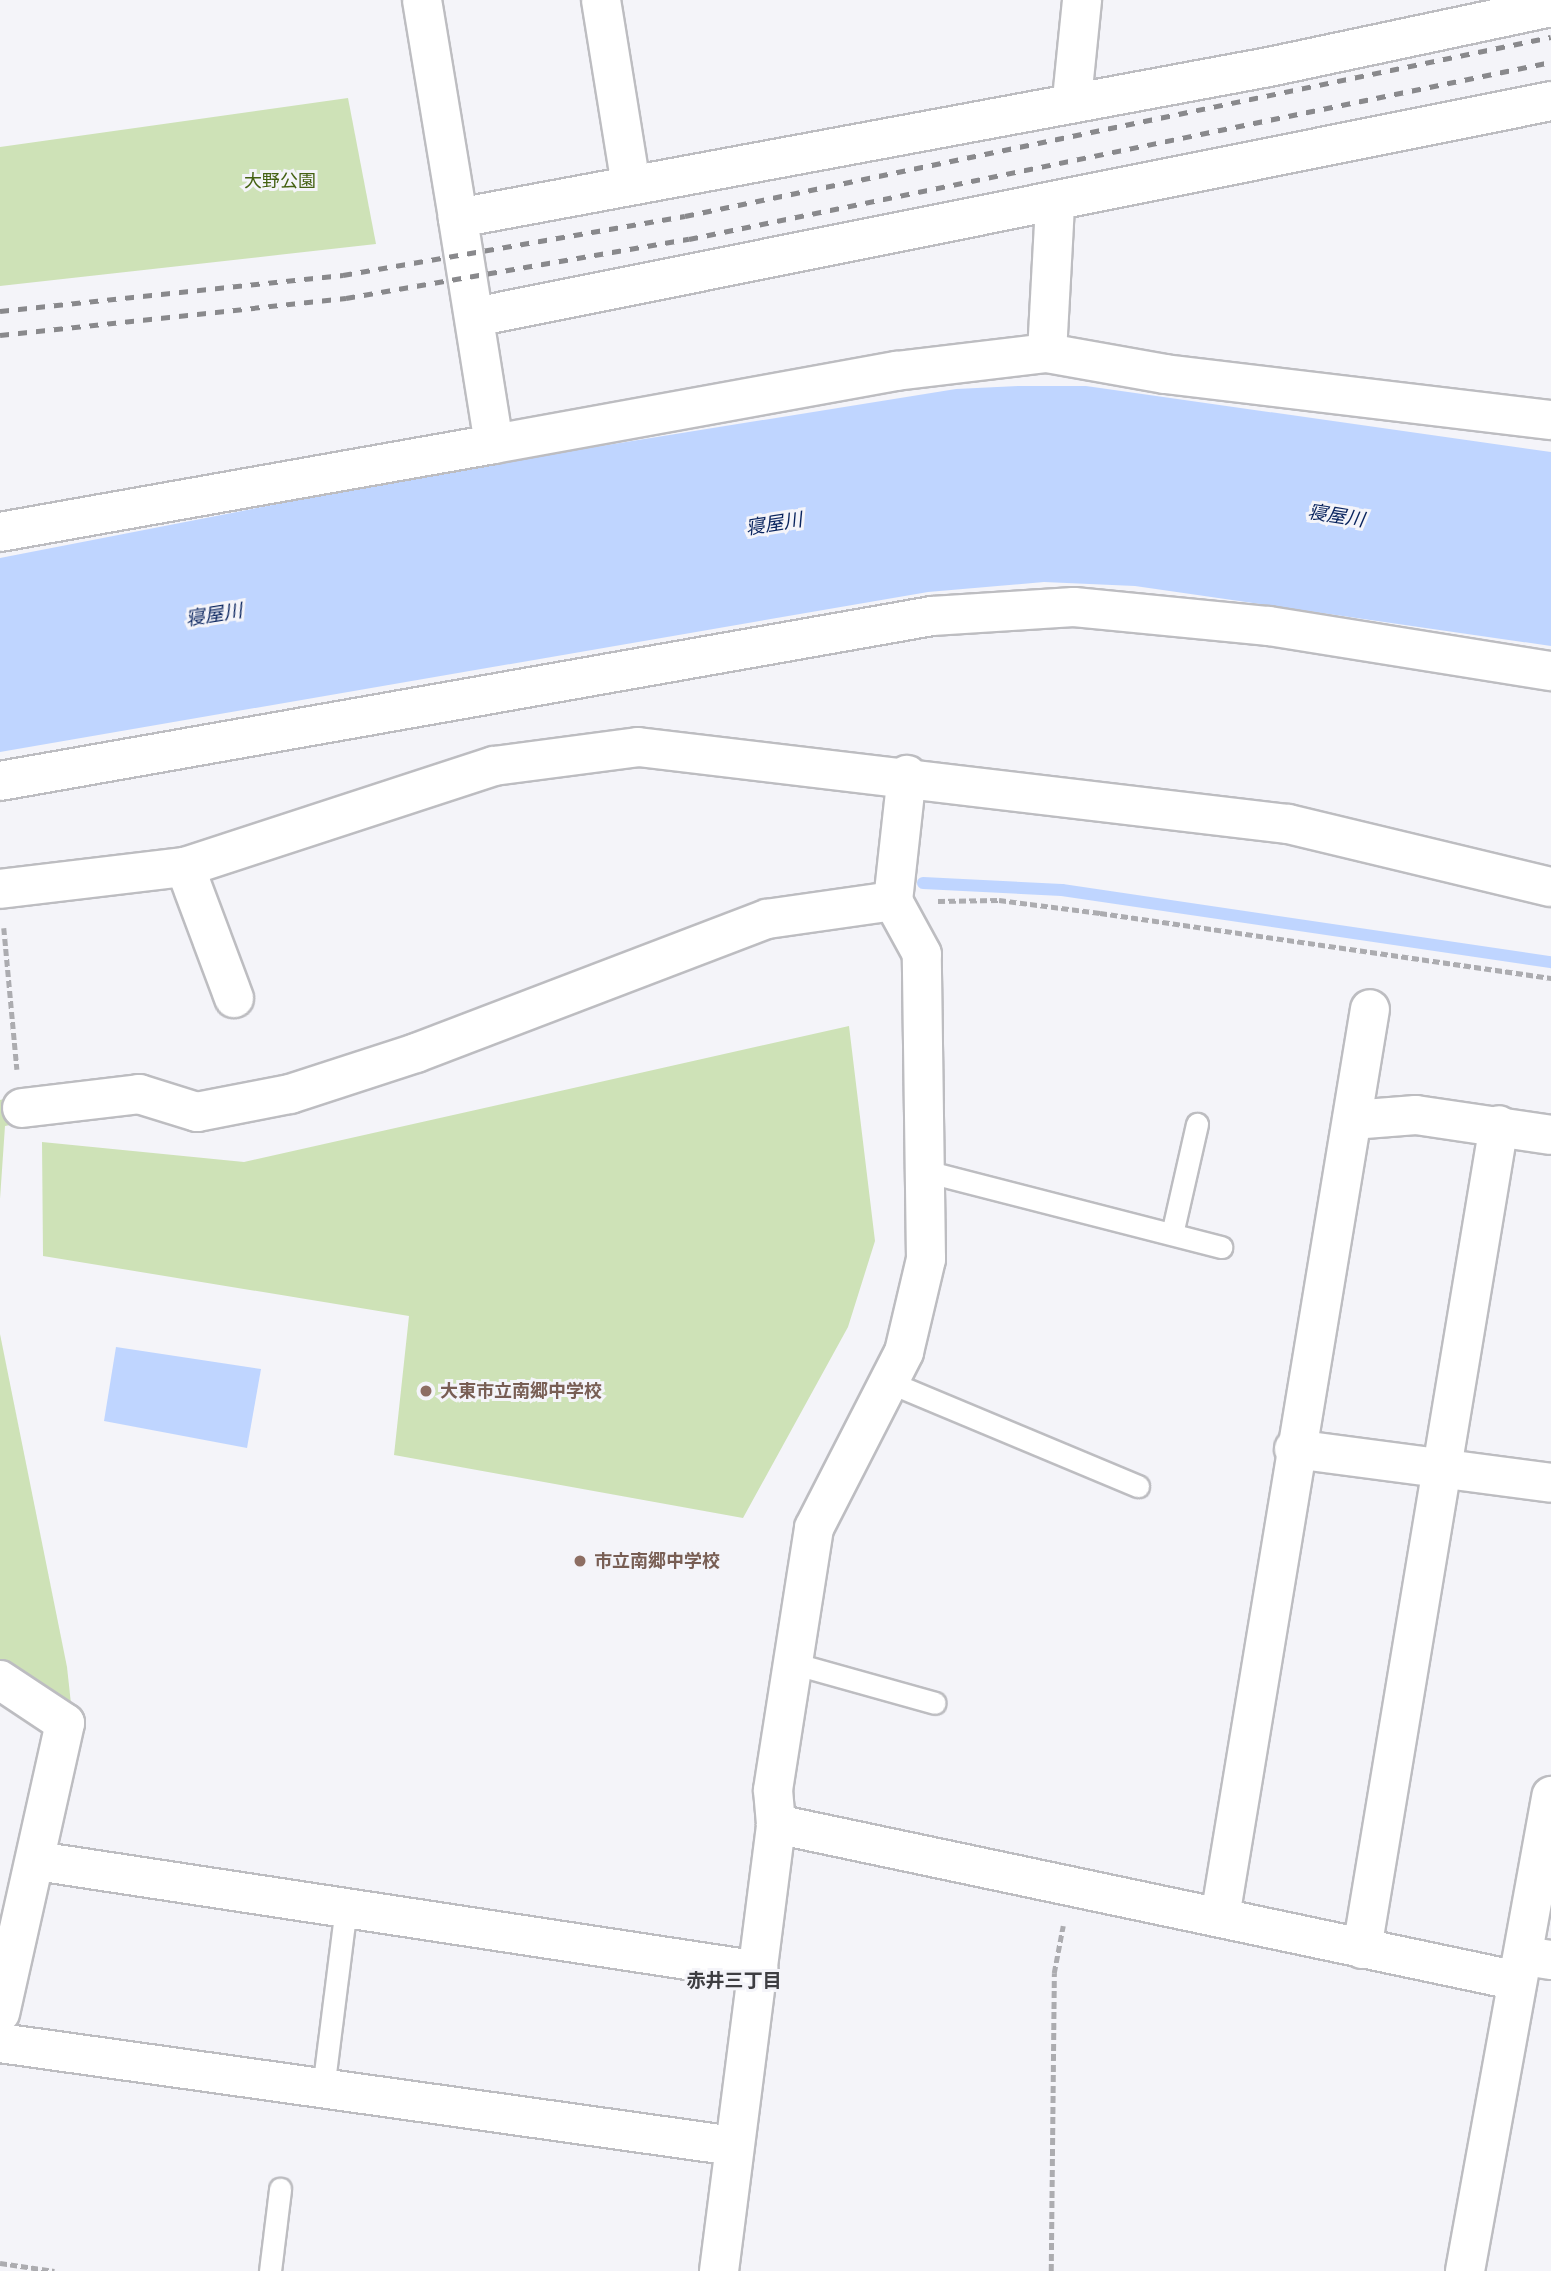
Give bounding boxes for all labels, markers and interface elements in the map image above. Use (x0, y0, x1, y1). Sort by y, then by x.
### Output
park label: 大野公園 (244, 170, 316, 192)
water label: 寝屋川 (1306, 500, 1366, 532)
water label: 寝屋川 (744, 508, 804, 540)
water label: 寝屋川 (184, 599, 244, 631)
place label: 大東市立南郷中学校 (440, 1380, 602, 1402)
marker: 大東市立南郷中学校 (418, 1383, 434, 1399)
place label: 市立南郷中学校 (594, 1550, 720, 1572)
marker: 市立南郷中学校 (572, 1553, 588, 1569)
district label: 赤井三丁目 (687, 1970, 781, 1992)

